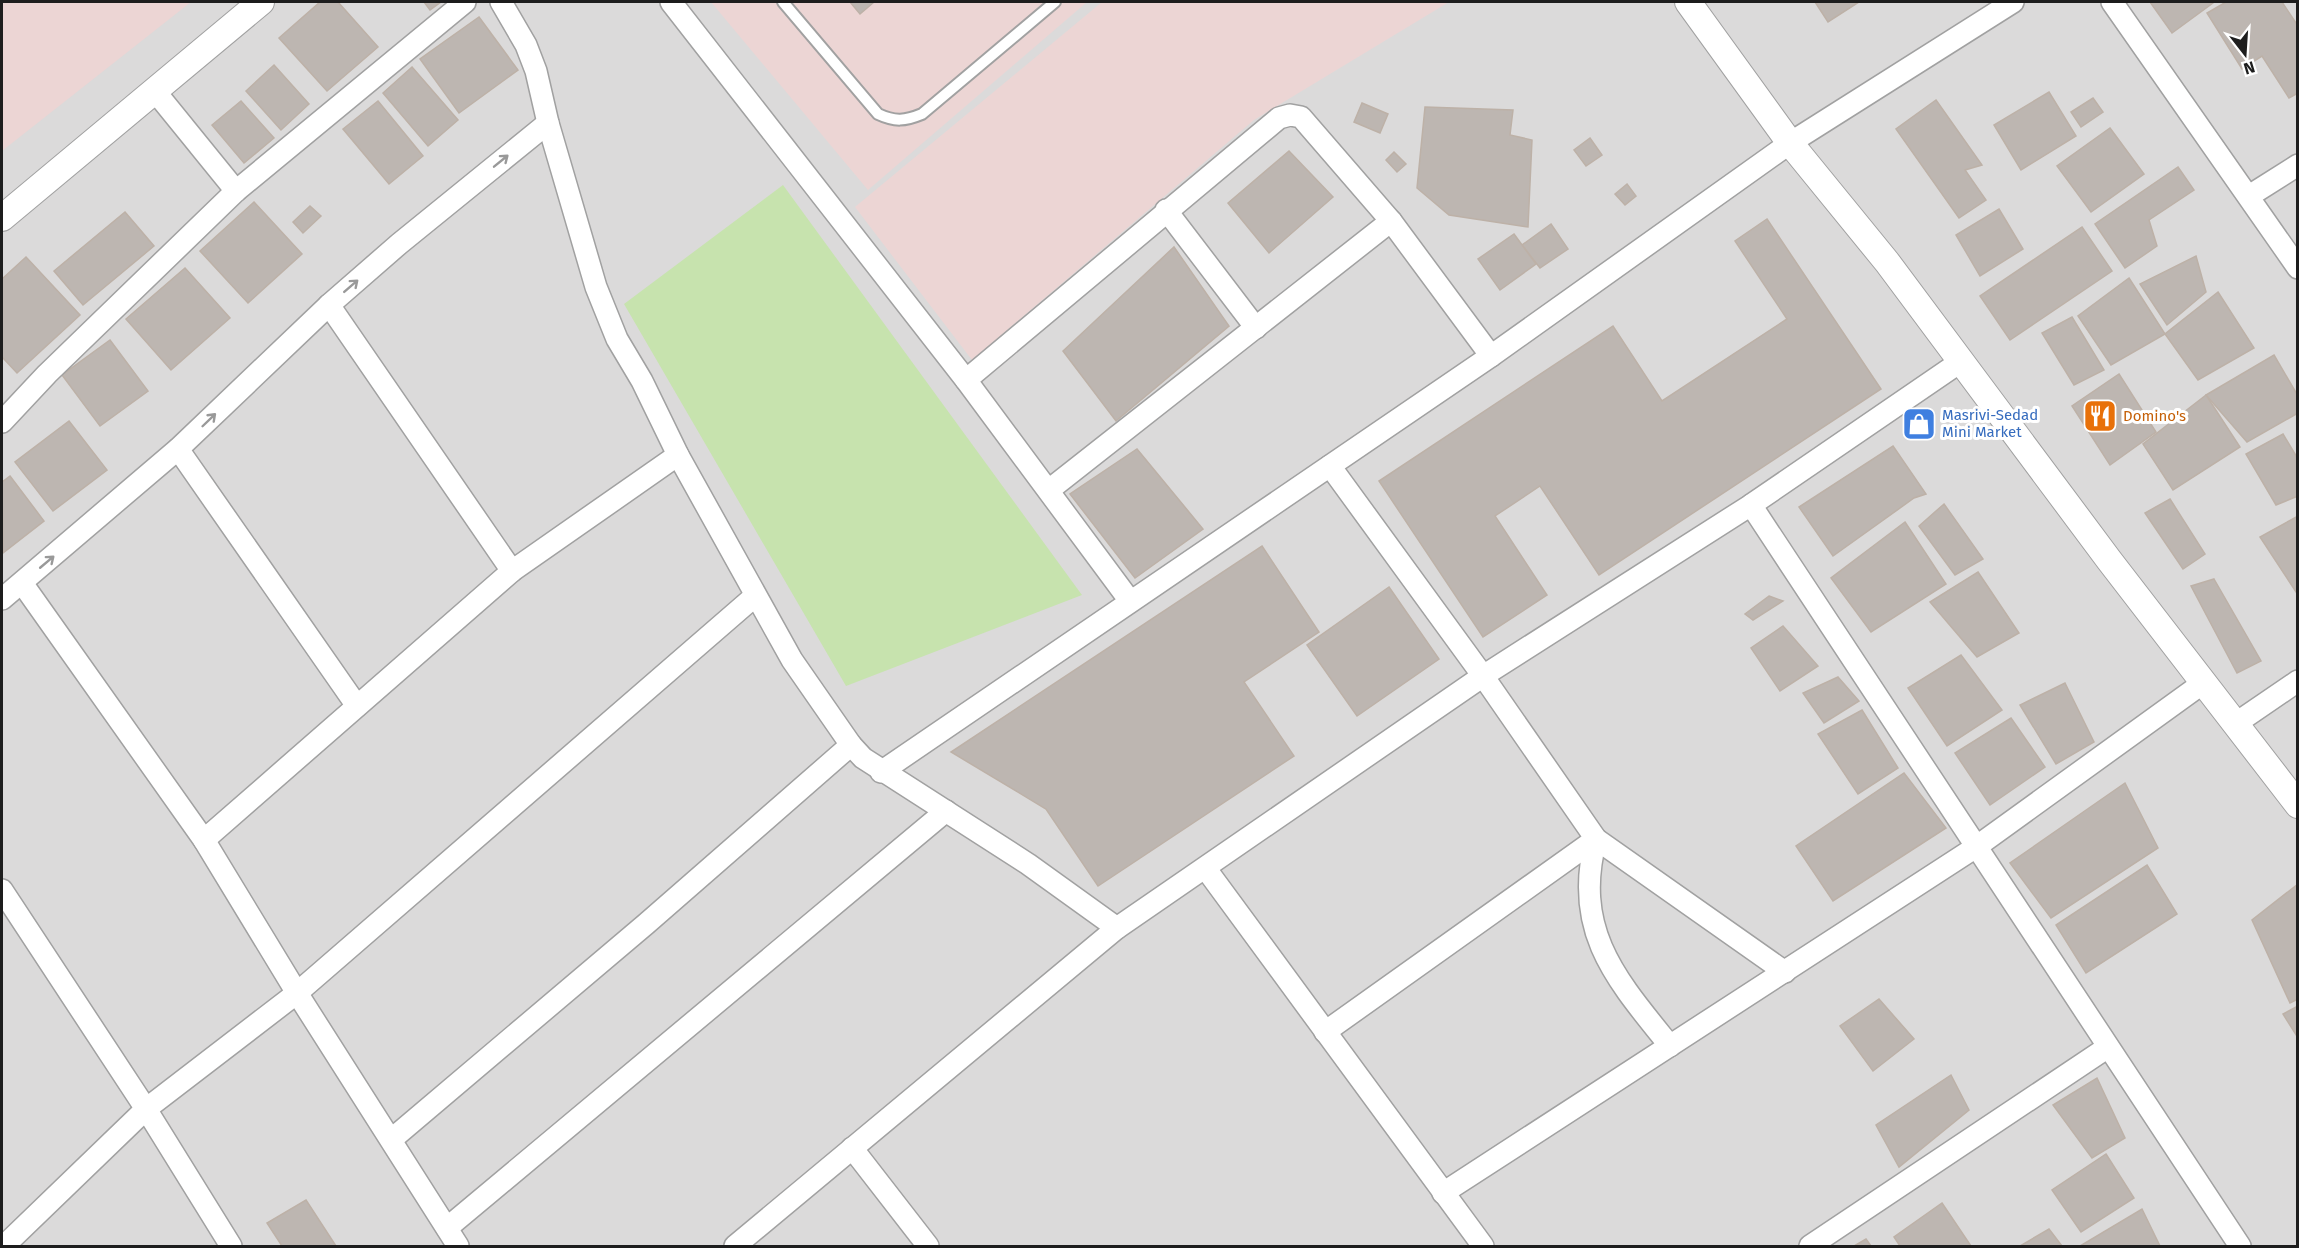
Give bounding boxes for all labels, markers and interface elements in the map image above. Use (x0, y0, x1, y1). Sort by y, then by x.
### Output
north arrow (2215, 24, 2275, 84)
text: N (2241, 57, 2257, 79)
one-way arrow (493, 154, 508, 168)
one-way arrow (343, 279, 358, 293)
restaurant icon: Domino's (2082, 398, 2118, 434)
shop icon: Masrivi-Sedad Mini Market (1901, 406, 1937, 442)
place label: Masrivi-Sedad Mini Market (1942, 406, 2038, 441)
place label: Domino's (2123, 407, 2186, 425)
one-way arrow (202, 413, 217, 427)
one-way arrow (39, 555, 54, 569)

